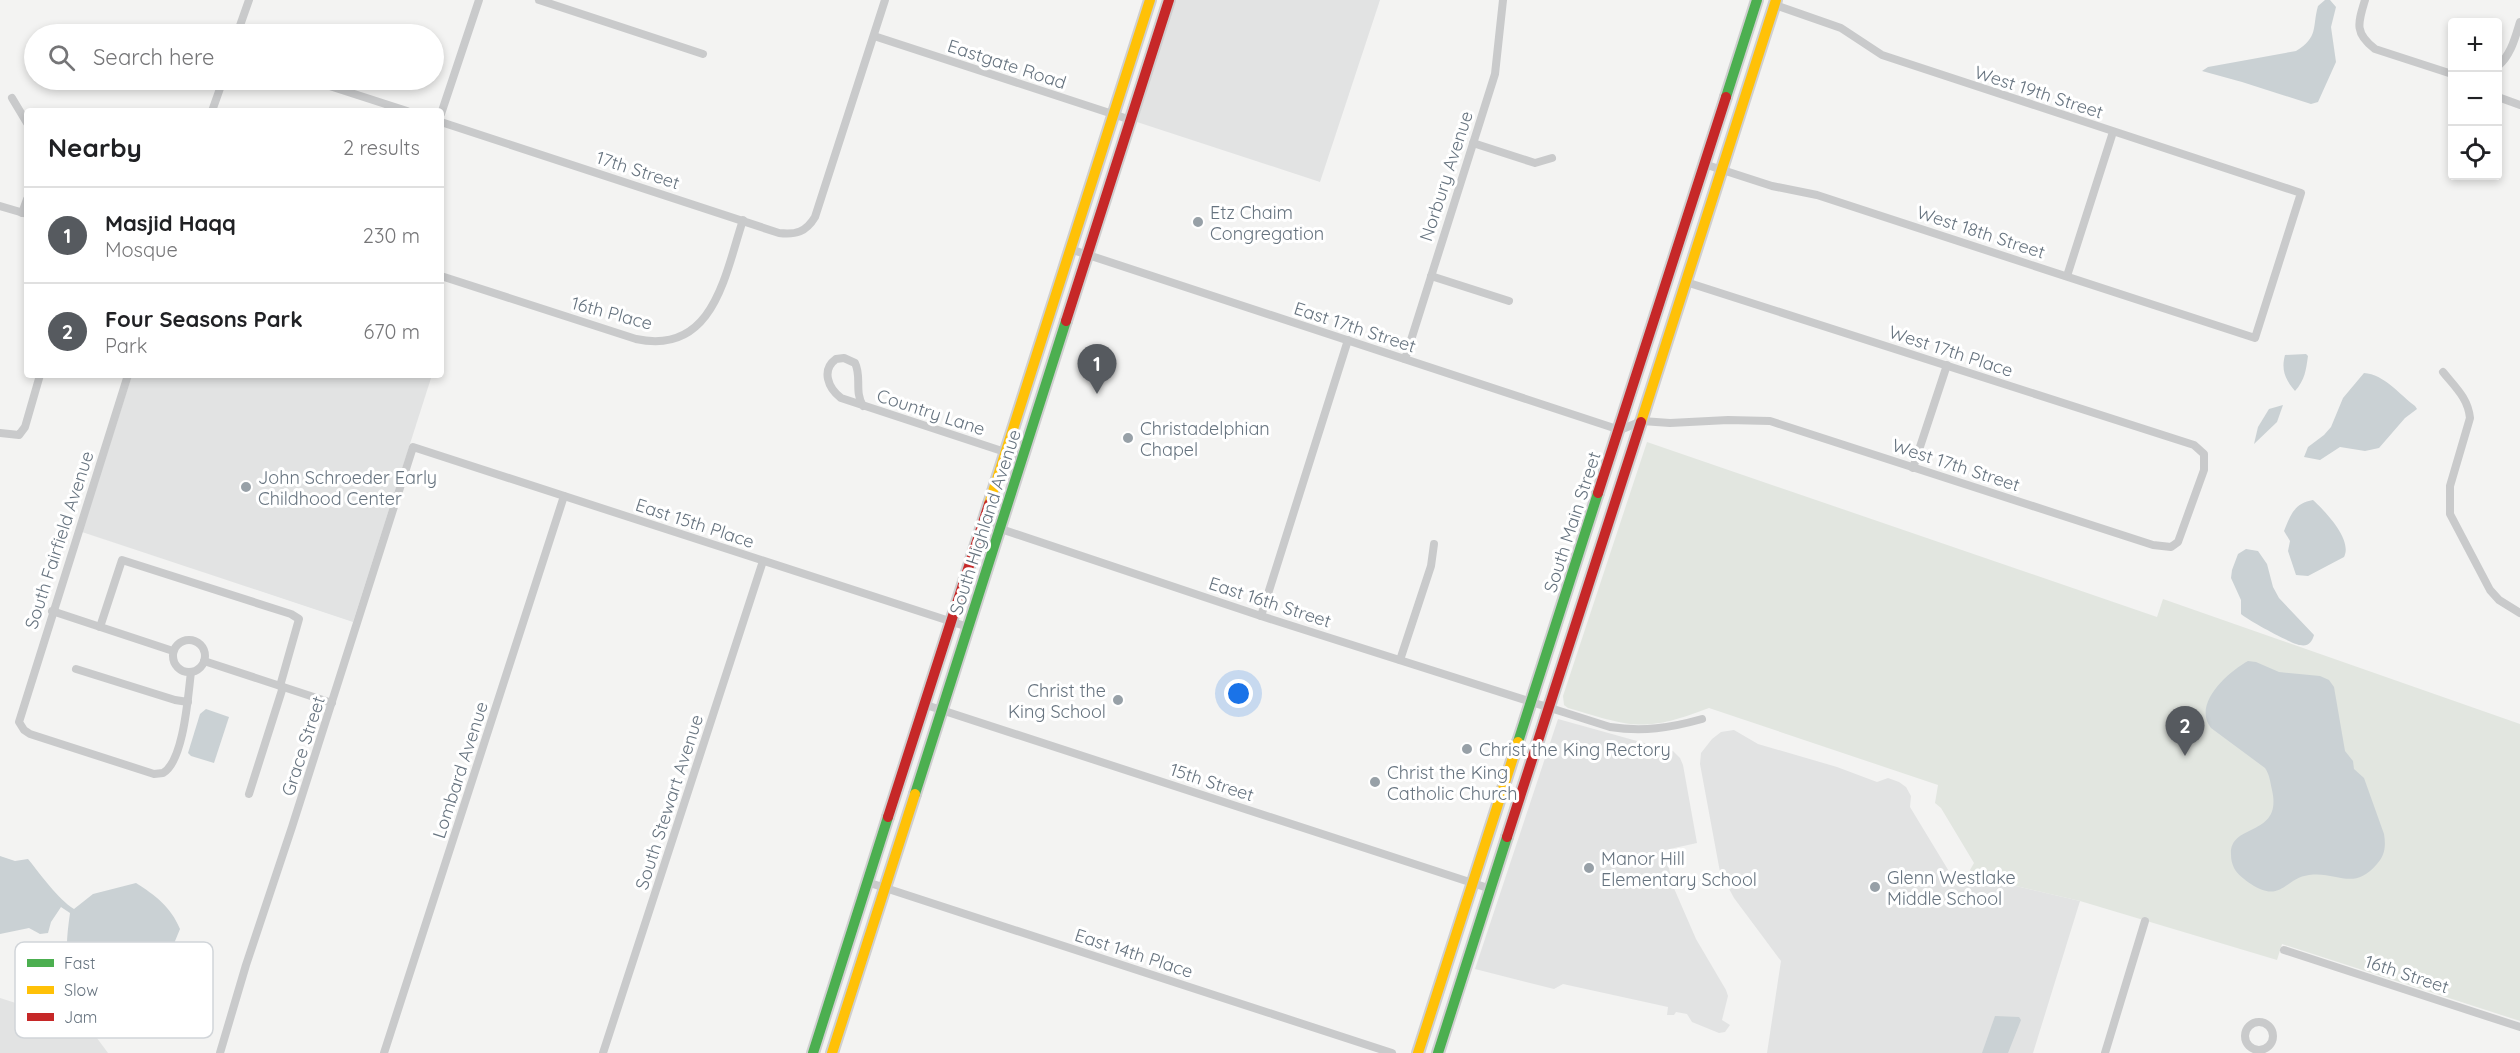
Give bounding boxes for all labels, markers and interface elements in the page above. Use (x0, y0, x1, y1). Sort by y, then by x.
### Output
map controls (2448, 18, 2502, 180)
button: + (2448, 18, 2502, 72)
search box (24, 24, 444, 90)
street label: Eastgate Road (945, 34, 1069, 94)
icon: search (45, 41, 78, 74)
text: Search here (93, 43, 214, 71)
street label: West 19th Street (1972, 60, 2106, 124)
button: − (2448, 72, 2502, 126)
street label: Norbury Avenue (1414, 108, 1478, 244)
button: locate (2448, 126, 2502, 180)
text: Nearby (48, 131, 142, 164)
text: 2 results (343, 135, 420, 160)
street label: 17th Street (593, 146, 683, 194)
street label: West 18th Street (1914, 200, 2048, 264)
place label: Etz Chaim Congregation (1210, 201, 1324, 245)
text: Masjid Haqq (105, 209, 236, 237)
marker: Etz Chaim Congregation (1191, 215, 1205, 229)
text: 1 (64, 223, 71, 248)
text: 230 m (363, 223, 420, 248)
text: Mosque (105, 237, 178, 262)
street label: 16th Place (569, 291, 655, 335)
street label: East 17th Street (1291, 296, 1419, 358)
text: Four Seasons Park (105, 305, 303, 333)
text: 2 (62, 319, 73, 344)
text: 670 m (363, 319, 420, 344)
street label: West 17th Place (1886, 320, 2016, 382)
text: Park (105, 333, 147, 358)
pin: 1 (1078, 344, 1116, 394)
street label: Country Lane (874, 384, 988, 440)
place label: Christadelphian Chapel (1140, 417, 1270, 461)
street label: South Highland Avenue (944, 426, 1026, 618)
marker: Christadelphian Chapel (1121, 431, 1135, 445)
street label: West 17th Street (1889, 434, 2023, 496)
street label: South Fairfield Avenue (19, 448, 99, 632)
street label: South Main Street (1538, 449, 1606, 595)
place label: John Schroeder Early Childhood Center (258, 466, 437, 510)
marker: John Schroeder Early Childhood Center (239, 480, 253, 494)
street label: East 15th Place (633, 493, 757, 553)
street label: East 16th Street (1206, 571, 1334, 633)
place label: Christ the King School (1008, 679, 1106, 723)
your location (1224, 679, 1253, 708)
street label: Grace Street (276, 693, 330, 799)
marker: Christ the King School (1111, 693, 1125, 707)
street label: Lombard Avenue (427, 699, 493, 841)
pin: 2 (2166, 706, 2204, 756)
street label: South Stewart Avenue (630, 712, 708, 892)
place label: Christ the King Rectory (1479, 738, 1671, 761)
marker: Christ the King Rectory (1460, 742, 1474, 756)
street label: 15th Street (1167, 758, 1257, 806)
place label: Christ the King Catholic Church (1387, 761, 1517, 805)
marker: Christ the King Catholic Church (1368, 775, 1382, 789)
place label: Manor Hill Elementary School (1601, 847, 1757, 891)
marker: Manor Hill Elementary School (1582, 861, 1596, 875)
place label: Glenn Westlake Middle School (1887, 866, 2016, 910)
marker: Glenn Westlake Middle School (1868, 880, 1882, 894)
street label: East 14th Place (1072, 923, 1196, 983)
legend (15, 942, 213, 1038)
street label: 16th Street (2362, 950, 2452, 998)
text: Fast (64, 953, 95, 973)
text: Slow (64, 980, 98, 1000)
text: Jam (64, 1007, 97, 1027)

